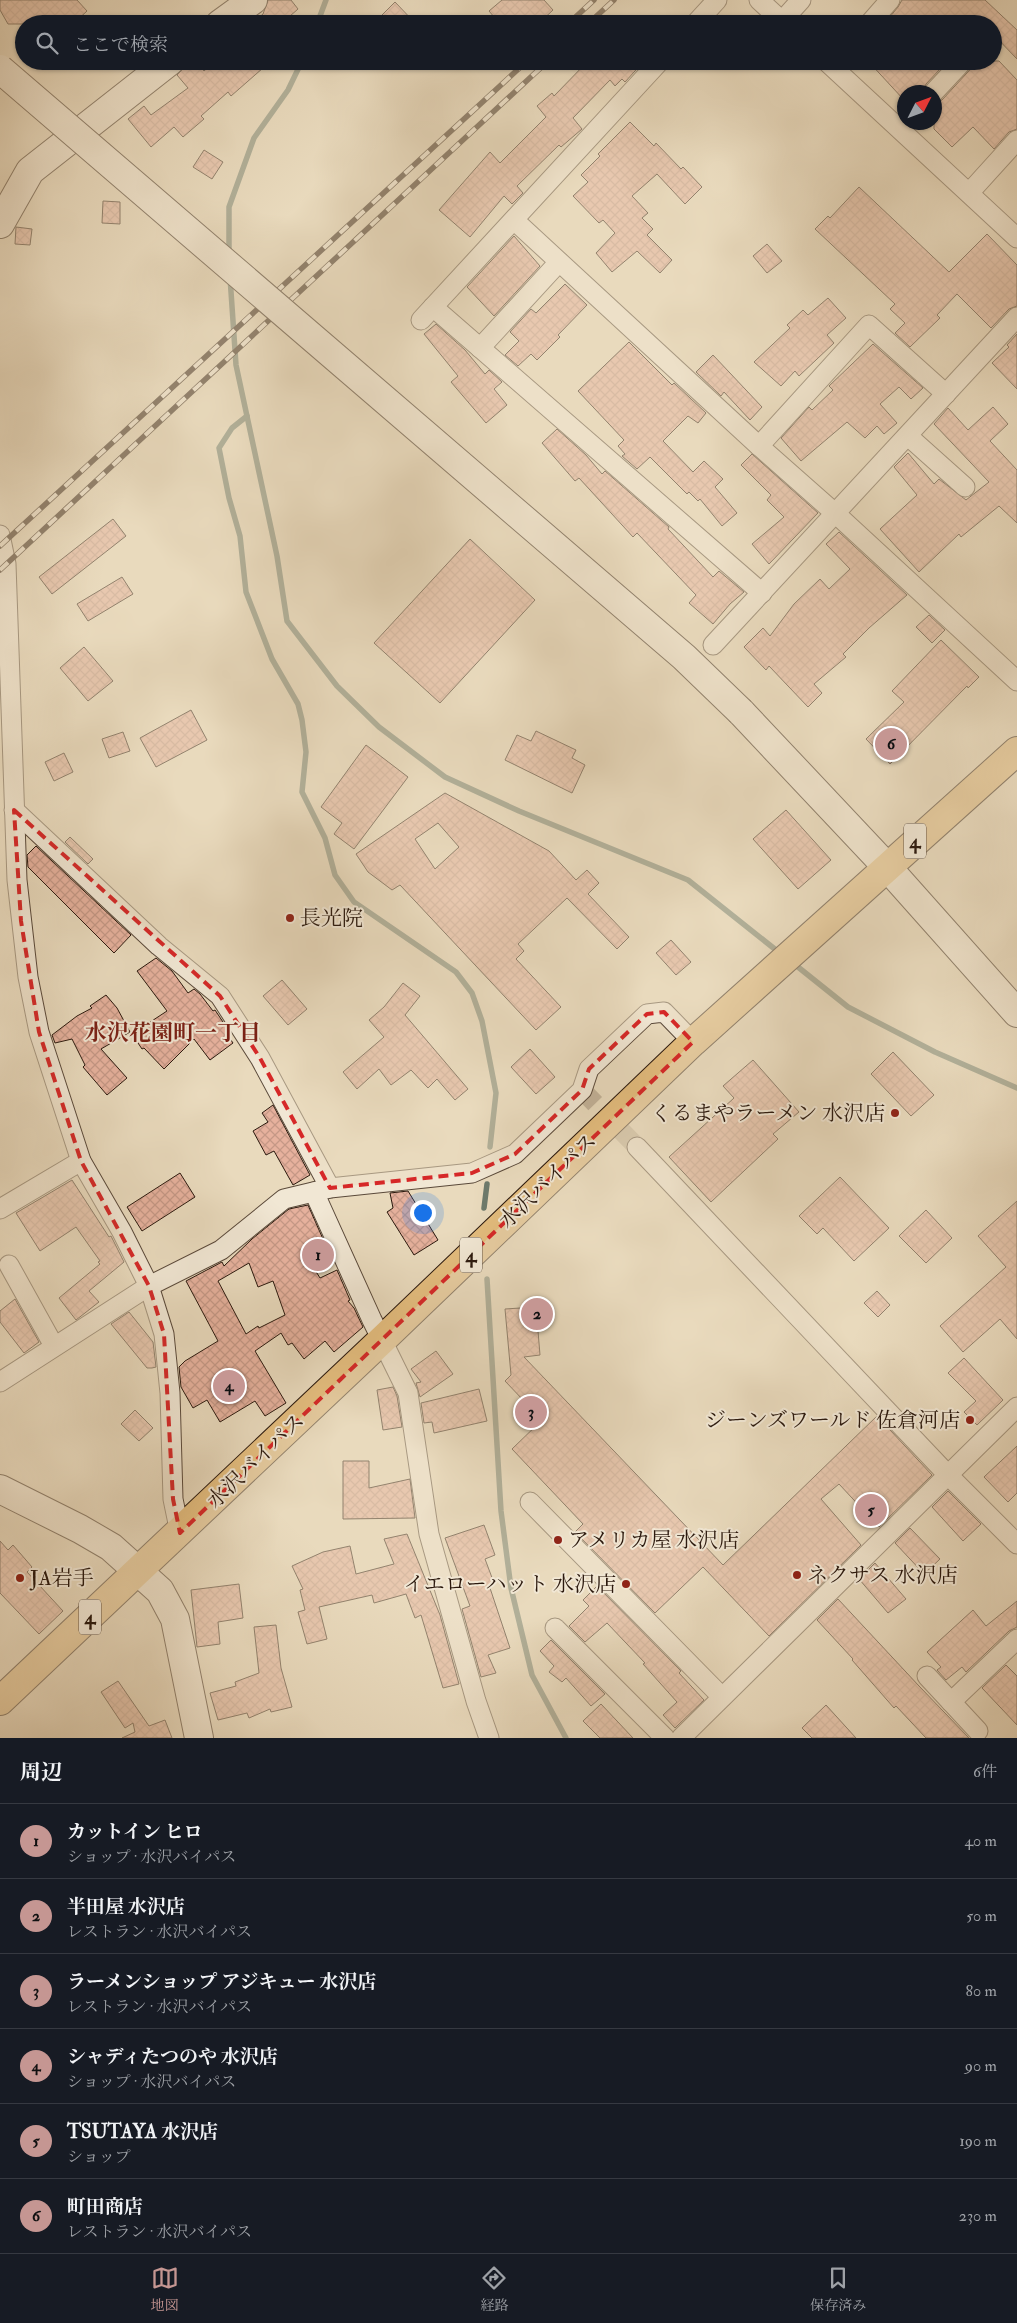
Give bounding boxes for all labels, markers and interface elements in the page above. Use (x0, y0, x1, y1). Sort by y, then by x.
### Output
search box (15, 15, 1002, 70)
icon: search (33, 29, 61, 57)
text: ここで検索 (73, 33, 168, 57)
north arrow (897, 85, 942, 130)
pin: 6 (875, 725, 907, 763)
road number: 4 (904, 824, 926, 858)
place label: 長光院 (300, 905, 363, 932)
marker: 長光院 (284, 912, 296, 924)
district label: 水沢花園町一丁目 (85, 1019, 261, 1047)
place label: くるまやラーメン 水沢店 (651, 1100, 885, 1127)
marker: くるまやラーメン 水沢店 (889, 1107, 901, 1119)
street label: 水沢バイパス (493, 1128, 603, 1234)
your location (410, 1200, 436, 1226)
pin: 1 (302, 1236, 334, 1274)
road number: 4 (460, 1238, 482, 1272)
pin: 2 (521, 1295, 553, 1333)
pin: 4 (213, 1367, 245, 1405)
pin: 3 (515, 1393, 547, 1431)
place label: ジーンズワールド 佐倉河店 (705, 1407, 960, 1434)
street label: 水沢バイパス (201, 1408, 311, 1514)
marker: ジーンズワールド 佐倉河店 (964, 1414, 976, 1426)
pin: 5 (855, 1491, 887, 1529)
place label: アメリカ屋 水沢店 (568, 1527, 739, 1554)
marker: アメリカ屋 水沢店 (552, 1534, 564, 1546)
place label: ネクサス 水沢店 (807, 1562, 958, 1589)
place label: JA岩手 (29, 1565, 94, 1592)
marker: ネクサス 水沢店 (791, 1569, 803, 1581)
place label: イエローハット 水沢店 (403, 1571, 616, 1598)
marker: JA岩手 (14, 1572, 26, 1584)
marker: イエローハット 水沢店 (620, 1578, 632, 1590)
road number: 4 (79, 1600, 101, 1634)
text: 周辺 (20, 1759, 62, 1786)
text: 6件 (973, 1762, 997, 1782)
text: カットイン ヒロ (67, 1820, 203, 1844)
text: 1 (33, 1831, 39, 1851)
text: 40 m (964, 1831, 997, 1851)
text: ショップ · 水沢バイパス (67, 1847, 236, 1867)
text: 半田屋 水沢店 (67, 1895, 185, 1919)
text: 2 (32, 1906, 40, 1926)
text: 50 m (966, 1906, 997, 1926)
text: レストラン · 水沢バイパス (67, 1922, 252, 1942)
text: ラーメンショップ アジキュー 水沢店 (67, 1970, 376, 1994)
text: 3 (33, 1981, 39, 2001)
text: 80 m (966, 1981, 997, 2001)
text: レストラン · 水沢バイパス (67, 1997, 252, 2017)
text: シャディたつのや 水沢店 (67, 2045, 278, 2069)
text: 4 (32, 2056, 40, 2076)
text: 90 m (965, 2056, 997, 2076)
text: ショップ · 水沢バイパス (67, 2072, 236, 2092)
text: TSUTAYA 水沢店 (67, 2120, 218, 2144)
text: 5 (32, 2131, 40, 2151)
text: 190 m (959, 2131, 997, 2151)
text: ショップ (67, 2147, 131, 2167)
text: 町田商店 (67, 2195, 143, 2219)
text: 6 (32, 2206, 40, 2226)
text: 230 m (959, 2206, 997, 2226)
text: レストラン · 水沢バイパス (67, 2222, 252, 2242)
tab: 地図 (151, 2264, 179, 2314)
tab: 経路 (480, 2264, 508, 2314)
tab: 保存済み (810, 2264, 866, 2314)

